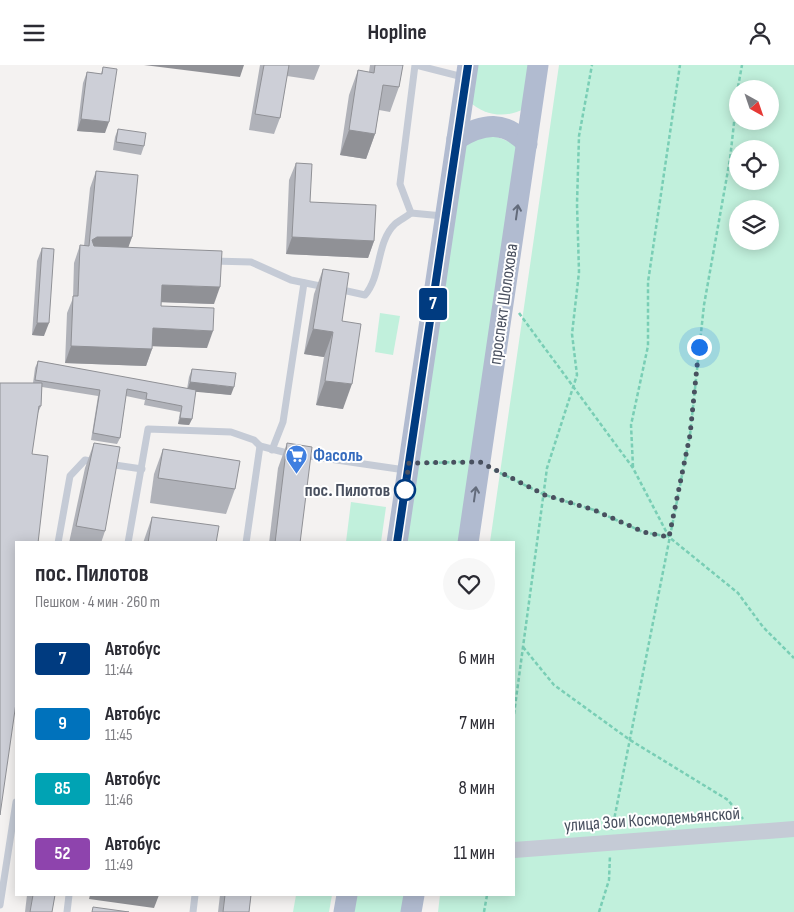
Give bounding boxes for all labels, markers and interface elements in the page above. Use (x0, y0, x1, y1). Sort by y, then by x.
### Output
icon: menu (20, 19, 48, 47)
text: Hopline (367, 19, 427, 46)
icon: person (746, 19, 774, 47)
north arrow (729, 80, 779, 130)
map controls (729, 80, 779, 250)
button: locate (729, 140, 779, 190)
button: layers (729, 200, 779, 250)
one-way arrow (512, 205, 522, 221)
street label: проспект Шолохова (485, 242, 522, 366)
line badge: 7 (417, 288, 449, 320)
text: 7 (429, 293, 437, 314)
your location (687, 335, 712, 360)
supermarket icon: Фасоль (285, 443, 309, 474)
place label: Фасоль (313, 445, 363, 466)
marker: пос. Пилотов (394, 479, 416, 501)
place label: пос. Пилотов (305, 480, 390, 501)
one-way arrow (470, 487, 480, 503)
button: heart (443, 558, 495, 610)
text: пос. Пилотов (35, 559, 149, 588)
text: Пешком · 4 мин · 260 m (35, 593, 160, 612)
text: Автобус (105, 638, 161, 661)
text: 6 мин (459, 647, 495, 670)
text: 7 (59, 648, 66, 669)
text: 11:44 (105, 661, 133, 680)
text: Автобус (105, 703, 161, 726)
text: 7 мин (459, 712, 495, 735)
text: 9 (58, 713, 67, 734)
text: 11:45 (105, 726, 132, 745)
text: Автобус (105, 768, 161, 791)
text: 8 мин (459, 777, 495, 800)
text: 85 (54, 778, 71, 799)
text: 11:46 (105, 791, 133, 810)
street label: улица Зои Космодемьянской (563, 803, 741, 836)
text: Автобус (105, 833, 161, 856)
text: 11 мин (454, 842, 495, 865)
text: 52 (55, 843, 70, 864)
text: 11:49 (105, 856, 133, 875)

